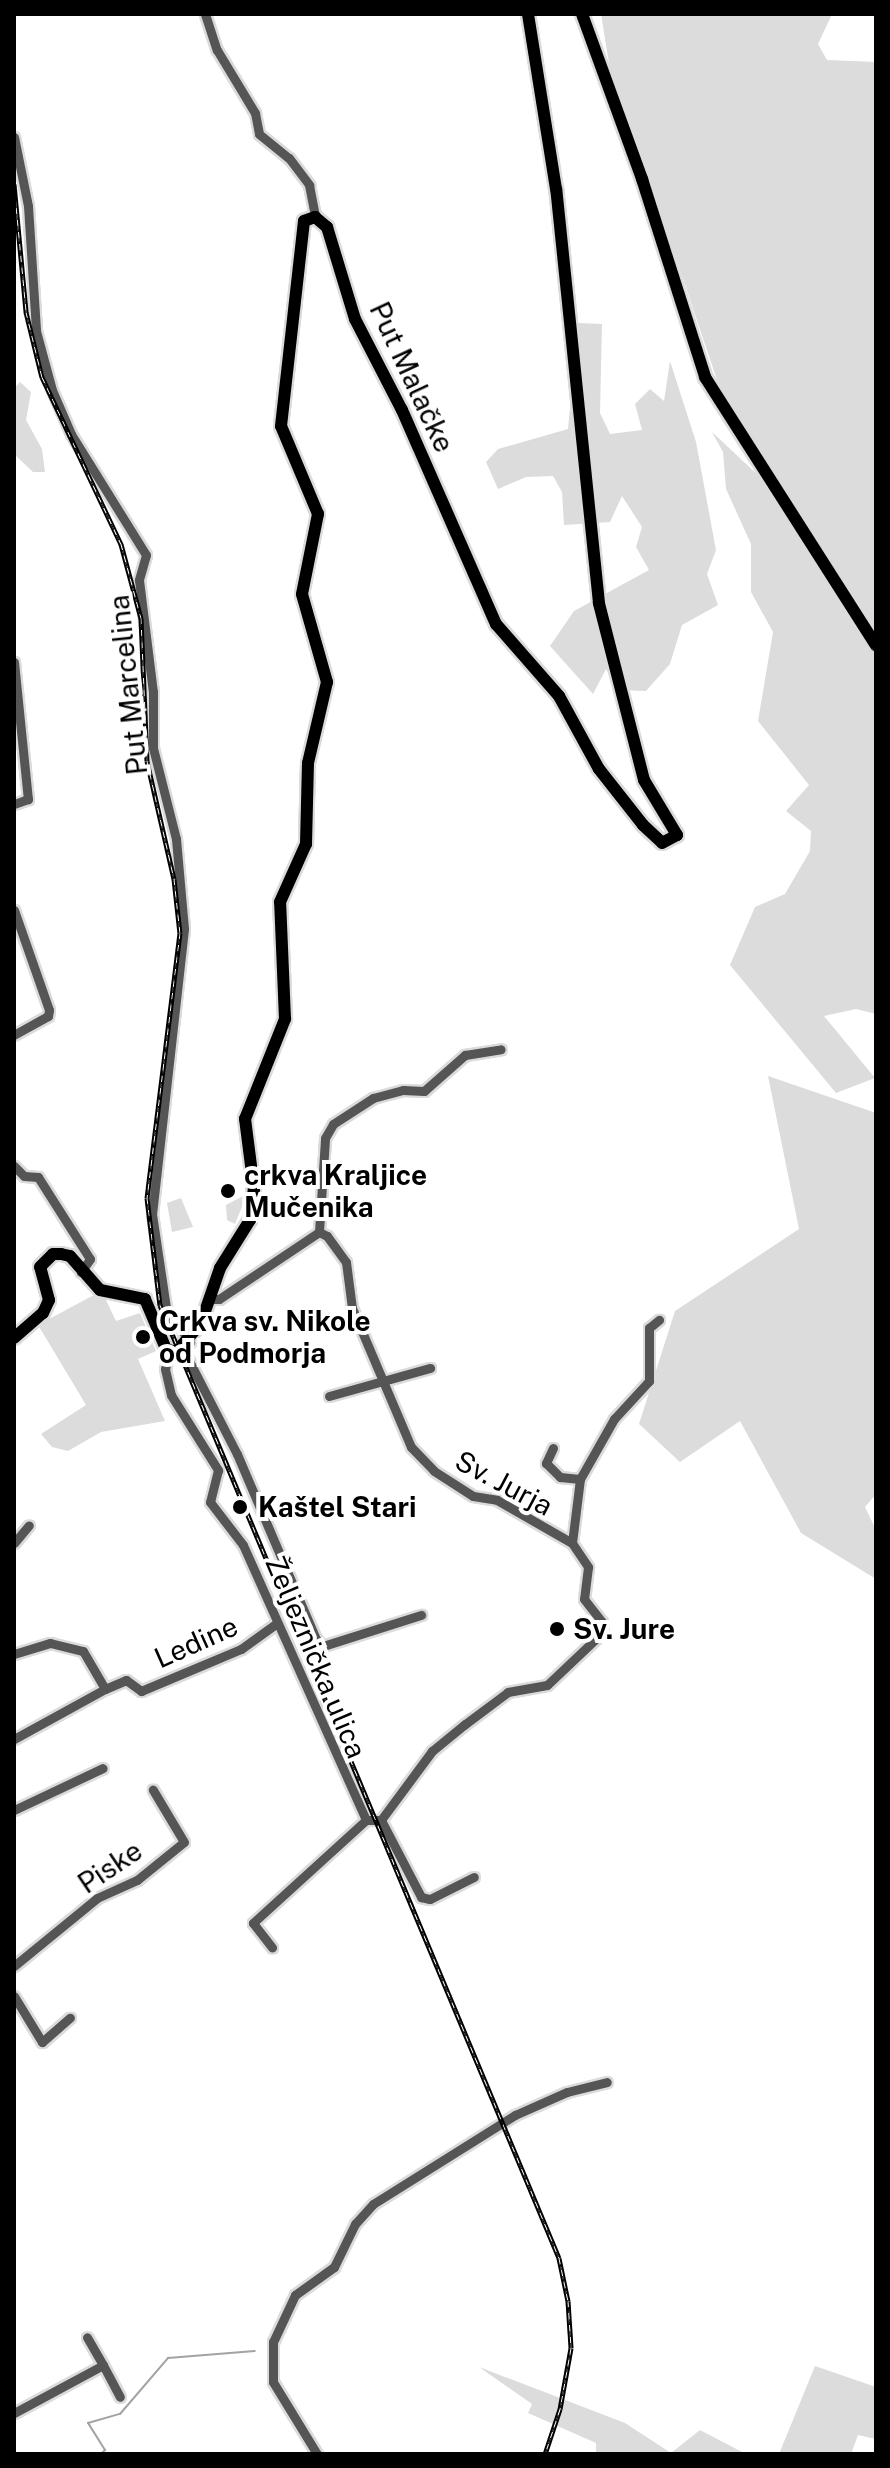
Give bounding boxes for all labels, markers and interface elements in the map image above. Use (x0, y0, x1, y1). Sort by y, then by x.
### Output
street label: Put Malačke (363, 297, 461, 457)
street label: Put Marcelina (102, 593, 154, 777)
place label: crkva Kraljice Mučenika (244, 1158, 427, 1224)
marker: crkva Kraljice Mučenika (219, 1182, 237, 1200)
place label: Crkva sv. Nikole od Podmorja (159, 1304, 371, 1370)
marker: Crkva sv. Nikole od Podmorja (134, 1328, 152, 1346)
street label: Sv. Jurja (449, 1443, 559, 1523)
place label: Kaštel Stari (258, 1490, 416, 1524)
marker: Kaštel Stari (229, 1496, 251, 1518)
street label: Željeznička ulica (258, 1551, 374, 1763)
street label: Ledine (149, 1609, 243, 1675)
place label: Sv. Jure (573, 1612, 675, 1646)
marker: Sv. Jure (548, 1620, 566, 1638)
street label: Piske (72, 1834, 148, 1900)

